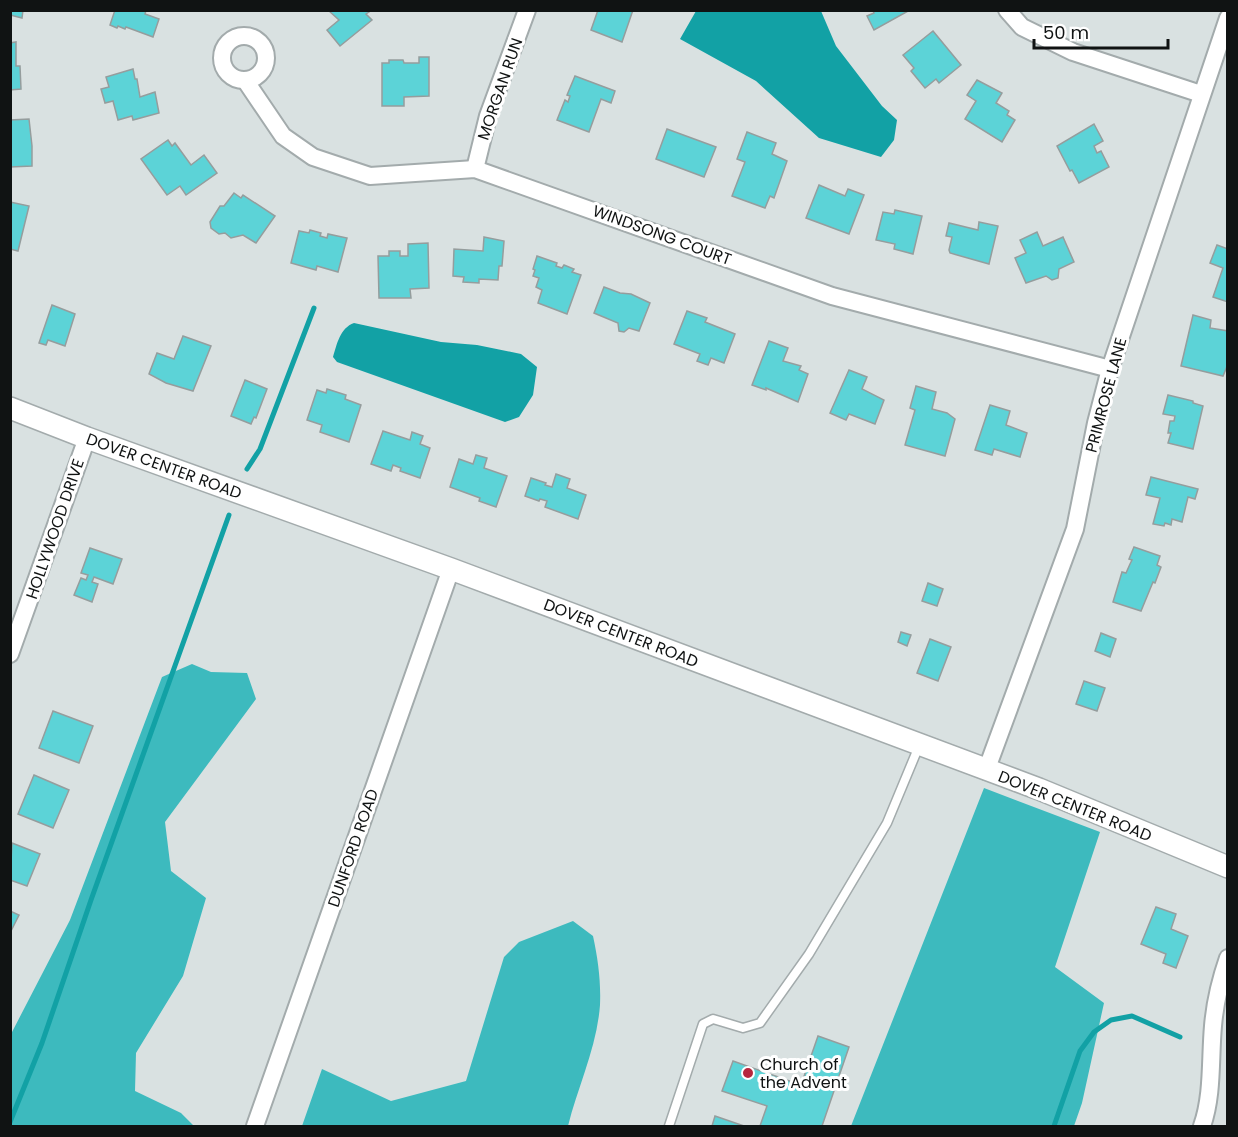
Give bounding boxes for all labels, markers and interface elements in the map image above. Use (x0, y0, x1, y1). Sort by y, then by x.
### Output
scale bar (1034, 12, 1168, 50)
text: 50 m (1043, 20, 1089, 45)
street label: MORGAN RUN (472, 35, 528, 143)
street label: WINDSONG COURT (589, 199, 735, 271)
street label: PRIMROSE LANE (1080, 335, 1132, 455)
street label: DOVER CENTER ROAD (83, 427, 245, 505)
street label: HOLLYWOOD DRIVE (20, 456, 90, 602)
street label: DOVER CENTER ROAD (540, 593, 702, 673)
street label: DOVER CENTER ROAD (995, 765, 1155, 847)
street label: DUNFORD ROAD (322, 786, 384, 910)
place label: Church of the Advent (760, 1053, 847, 1094)
marker: Church of the Advent (741, 1066, 755, 1080)

